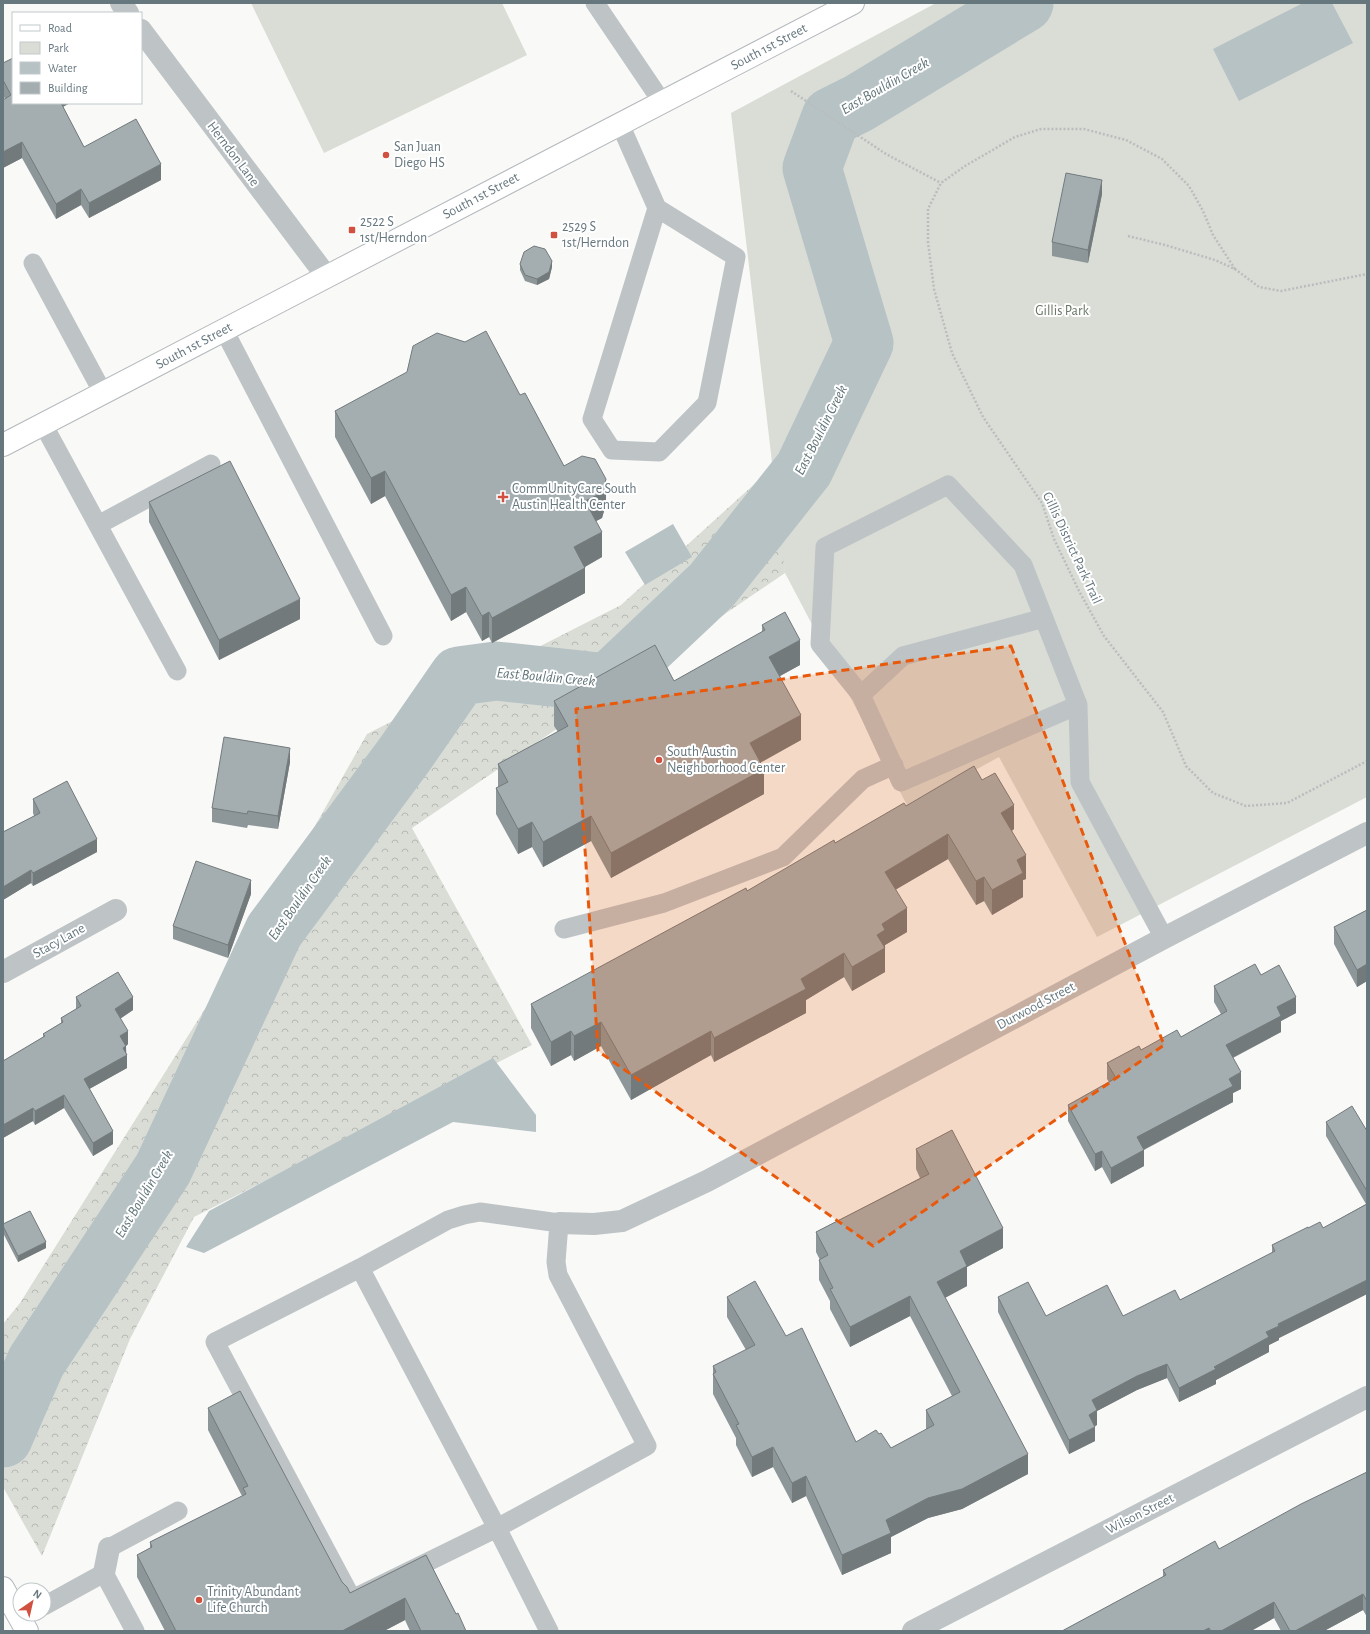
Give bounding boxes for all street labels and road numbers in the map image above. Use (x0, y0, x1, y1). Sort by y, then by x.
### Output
street label: South 1st Street (729, 21, 810, 73)
street label: Herndon Lane (204, 119, 262, 189)
street label: South 1st Street (441, 170, 522, 222)
street label: South 1st Street (154, 320, 235, 372)
street label: Gillis District Park Trail (1040, 490, 1104, 606)
street label: Stacy Lane (31, 921, 87, 961)
street label: Durwood Street (995, 979, 1078, 1032)
street label: Wilson Street (1104, 1491, 1177, 1537)

